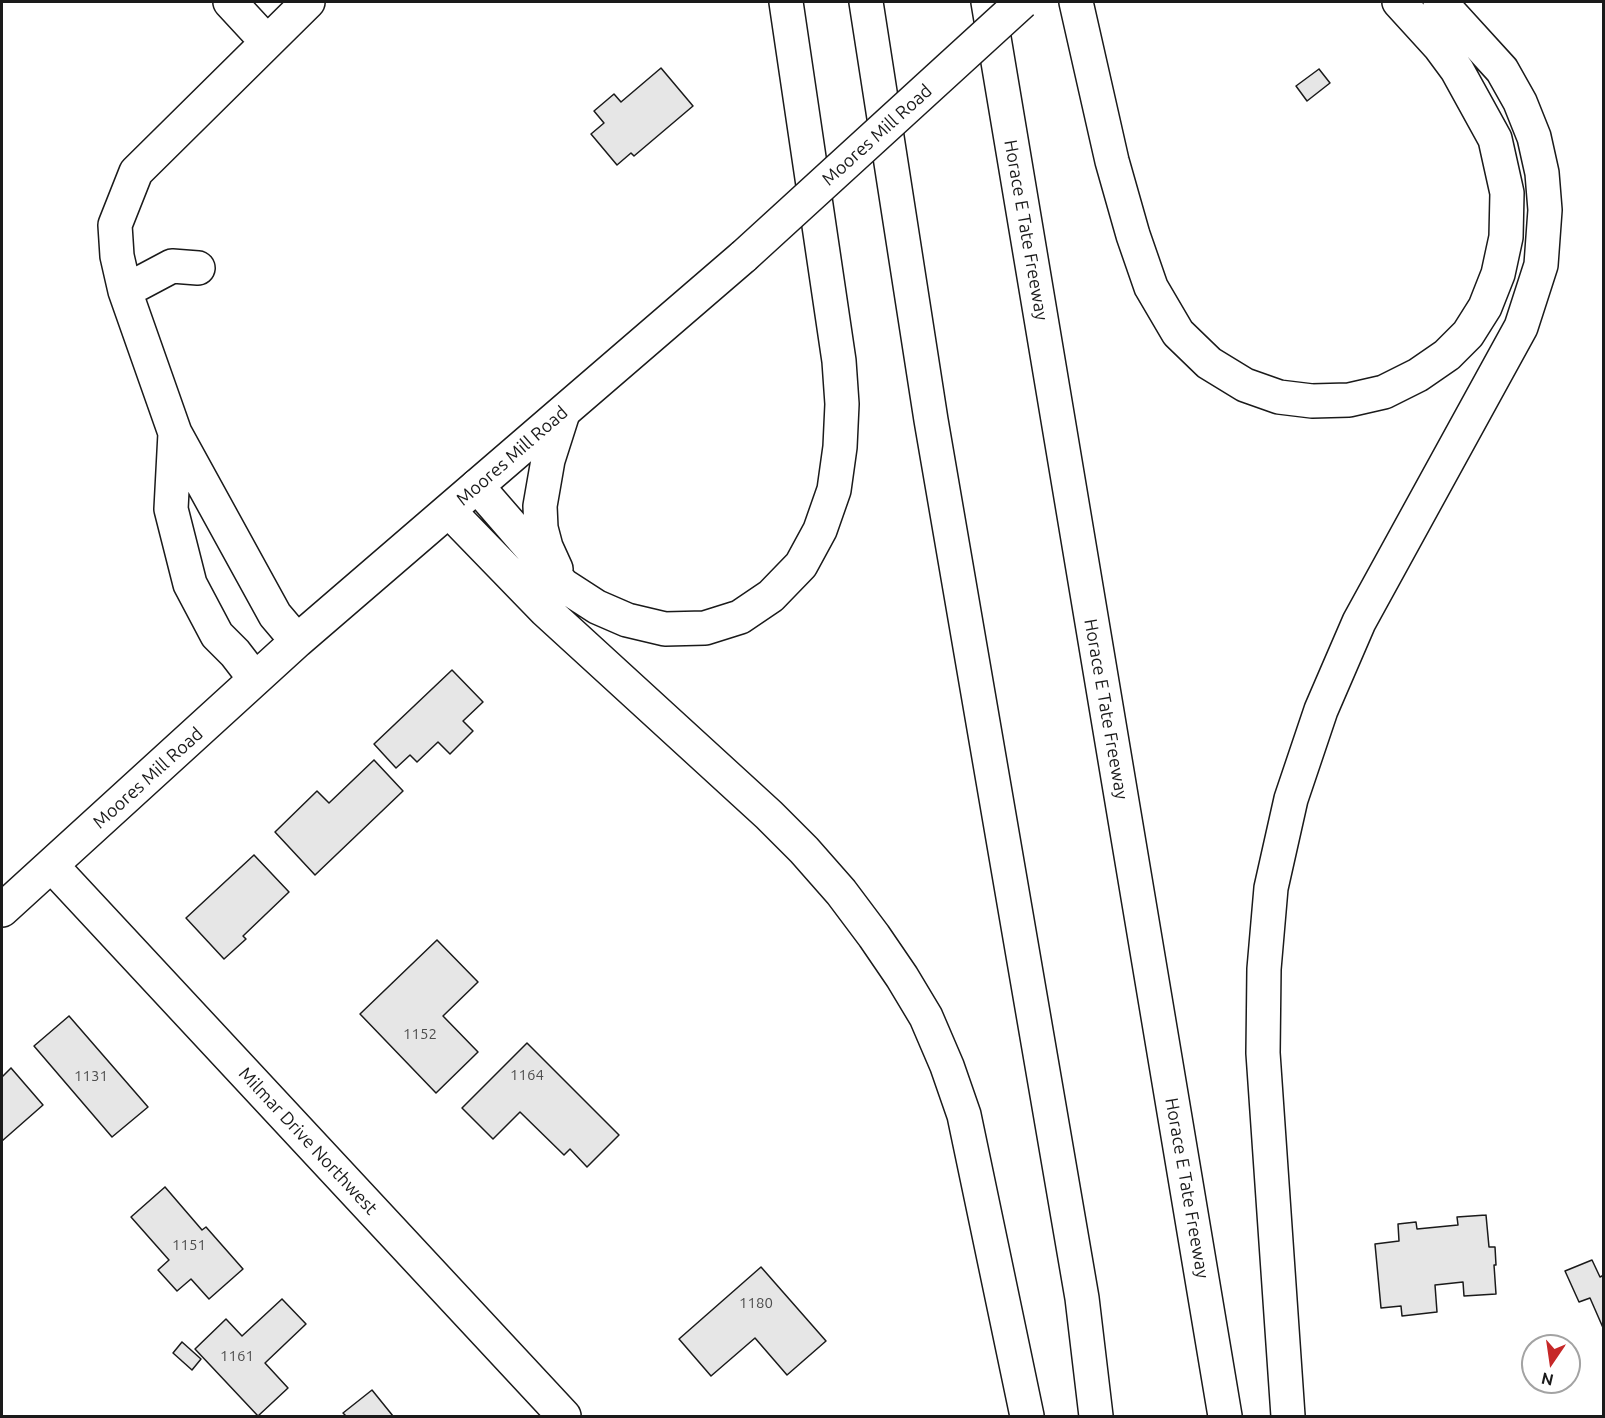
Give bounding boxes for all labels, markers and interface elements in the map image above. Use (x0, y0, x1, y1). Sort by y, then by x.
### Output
street label: Moores Mill Road (818, 80, 936, 190)
street label: Horace E Tate Freeway (999, 138, 1053, 322)
street label: Moores Mill Road (452, 402, 572, 510)
street label: Horace E Tate Freeway (1079, 617, 1133, 801)
street label: Moores Mill Road (89, 723, 207, 833)
house number: 1152 (403, 1025, 437, 1043)
street label: Milmar Drive Northwest (234, 1063, 382, 1219)
house number: 1164 (510, 1066, 544, 1084)
house number: 1131 (74, 1067, 108, 1085)
street label: Horace E Tate Freeway (1160, 1096, 1214, 1280)
house number: 1151 (172, 1236, 206, 1254)
house number: 1180 (739, 1294, 773, 1312)
north arrow (1521, 1334, 1581, 1394)
house number: 1161 (220, 1347, 254, 1365)
text: N (1540, 1369, 1555, 1390)

